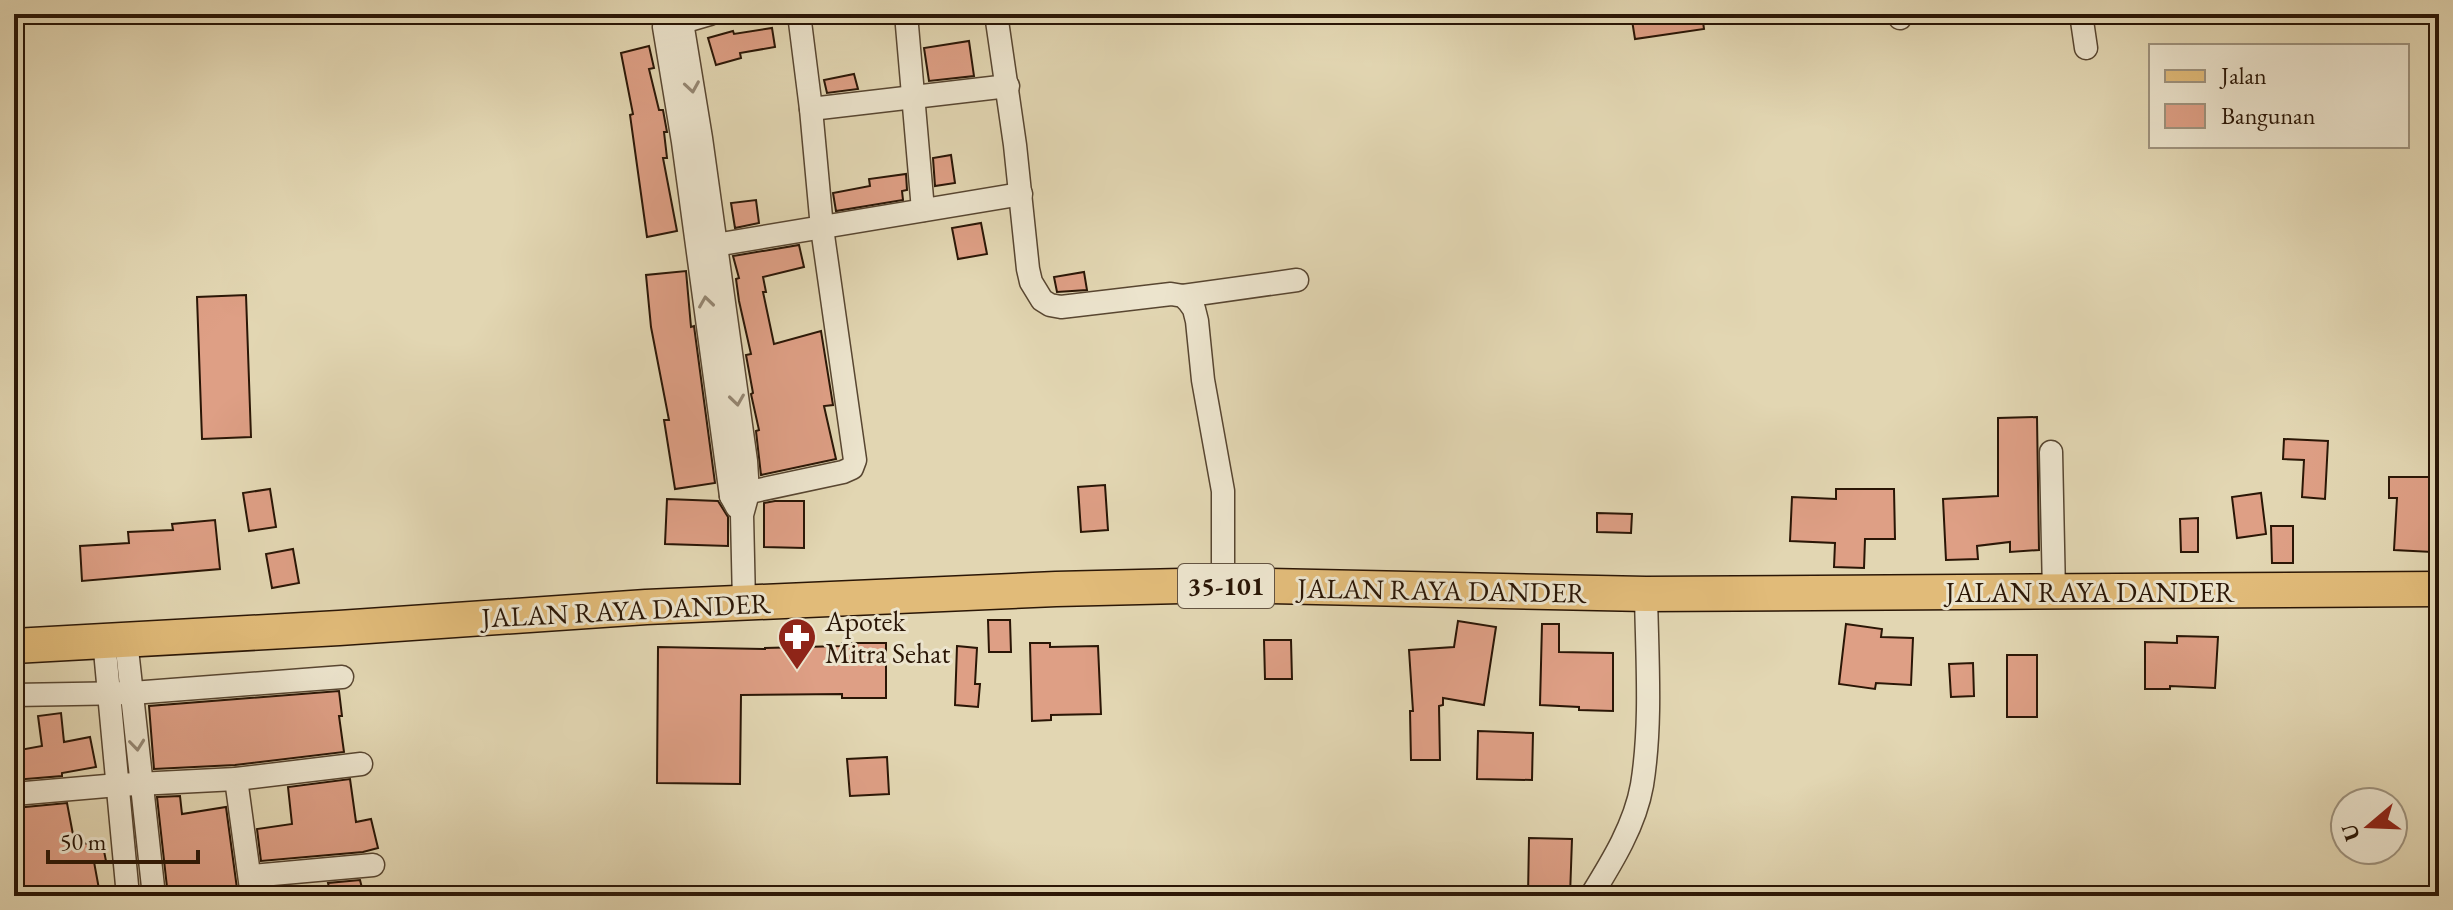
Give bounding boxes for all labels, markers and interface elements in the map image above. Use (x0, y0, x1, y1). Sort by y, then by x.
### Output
legend (2149, 44, 2409, 148)
text: Jalan (2219, 60, 2267, 91)
one-way arrow (683, 81, 700, 94)
text: Bangunan (2221, 100, 2316, 131)
one-way arrow (698, 295, 715, 309)
one-way arrow (729, 394, 746, 407)
road number: 35-101 (1178, 564, 1274, 608)
street label: JALAN RAYA DANDER (1295, 569, 1588, 611)
street label: JALAN RAYA DANDER (1943, 574, 2236, 610)
street label: JALAN RAYA DANDER (479, 584, 772, 636)
place label: Apotek Mitra Sehat (824, 603, 951, 671)
pharmacy icon: Apotek Mitra Sehat (776, 616, 818, 671)
one-way arrow (129, 739, 146, 752)
north arrow (2329, 786, 2409, 866)
scale bar (48, 814, 198, 864)
text: U (2334, 819, 2367, 845)
text: 50 m (60, 826, 107, 857)

